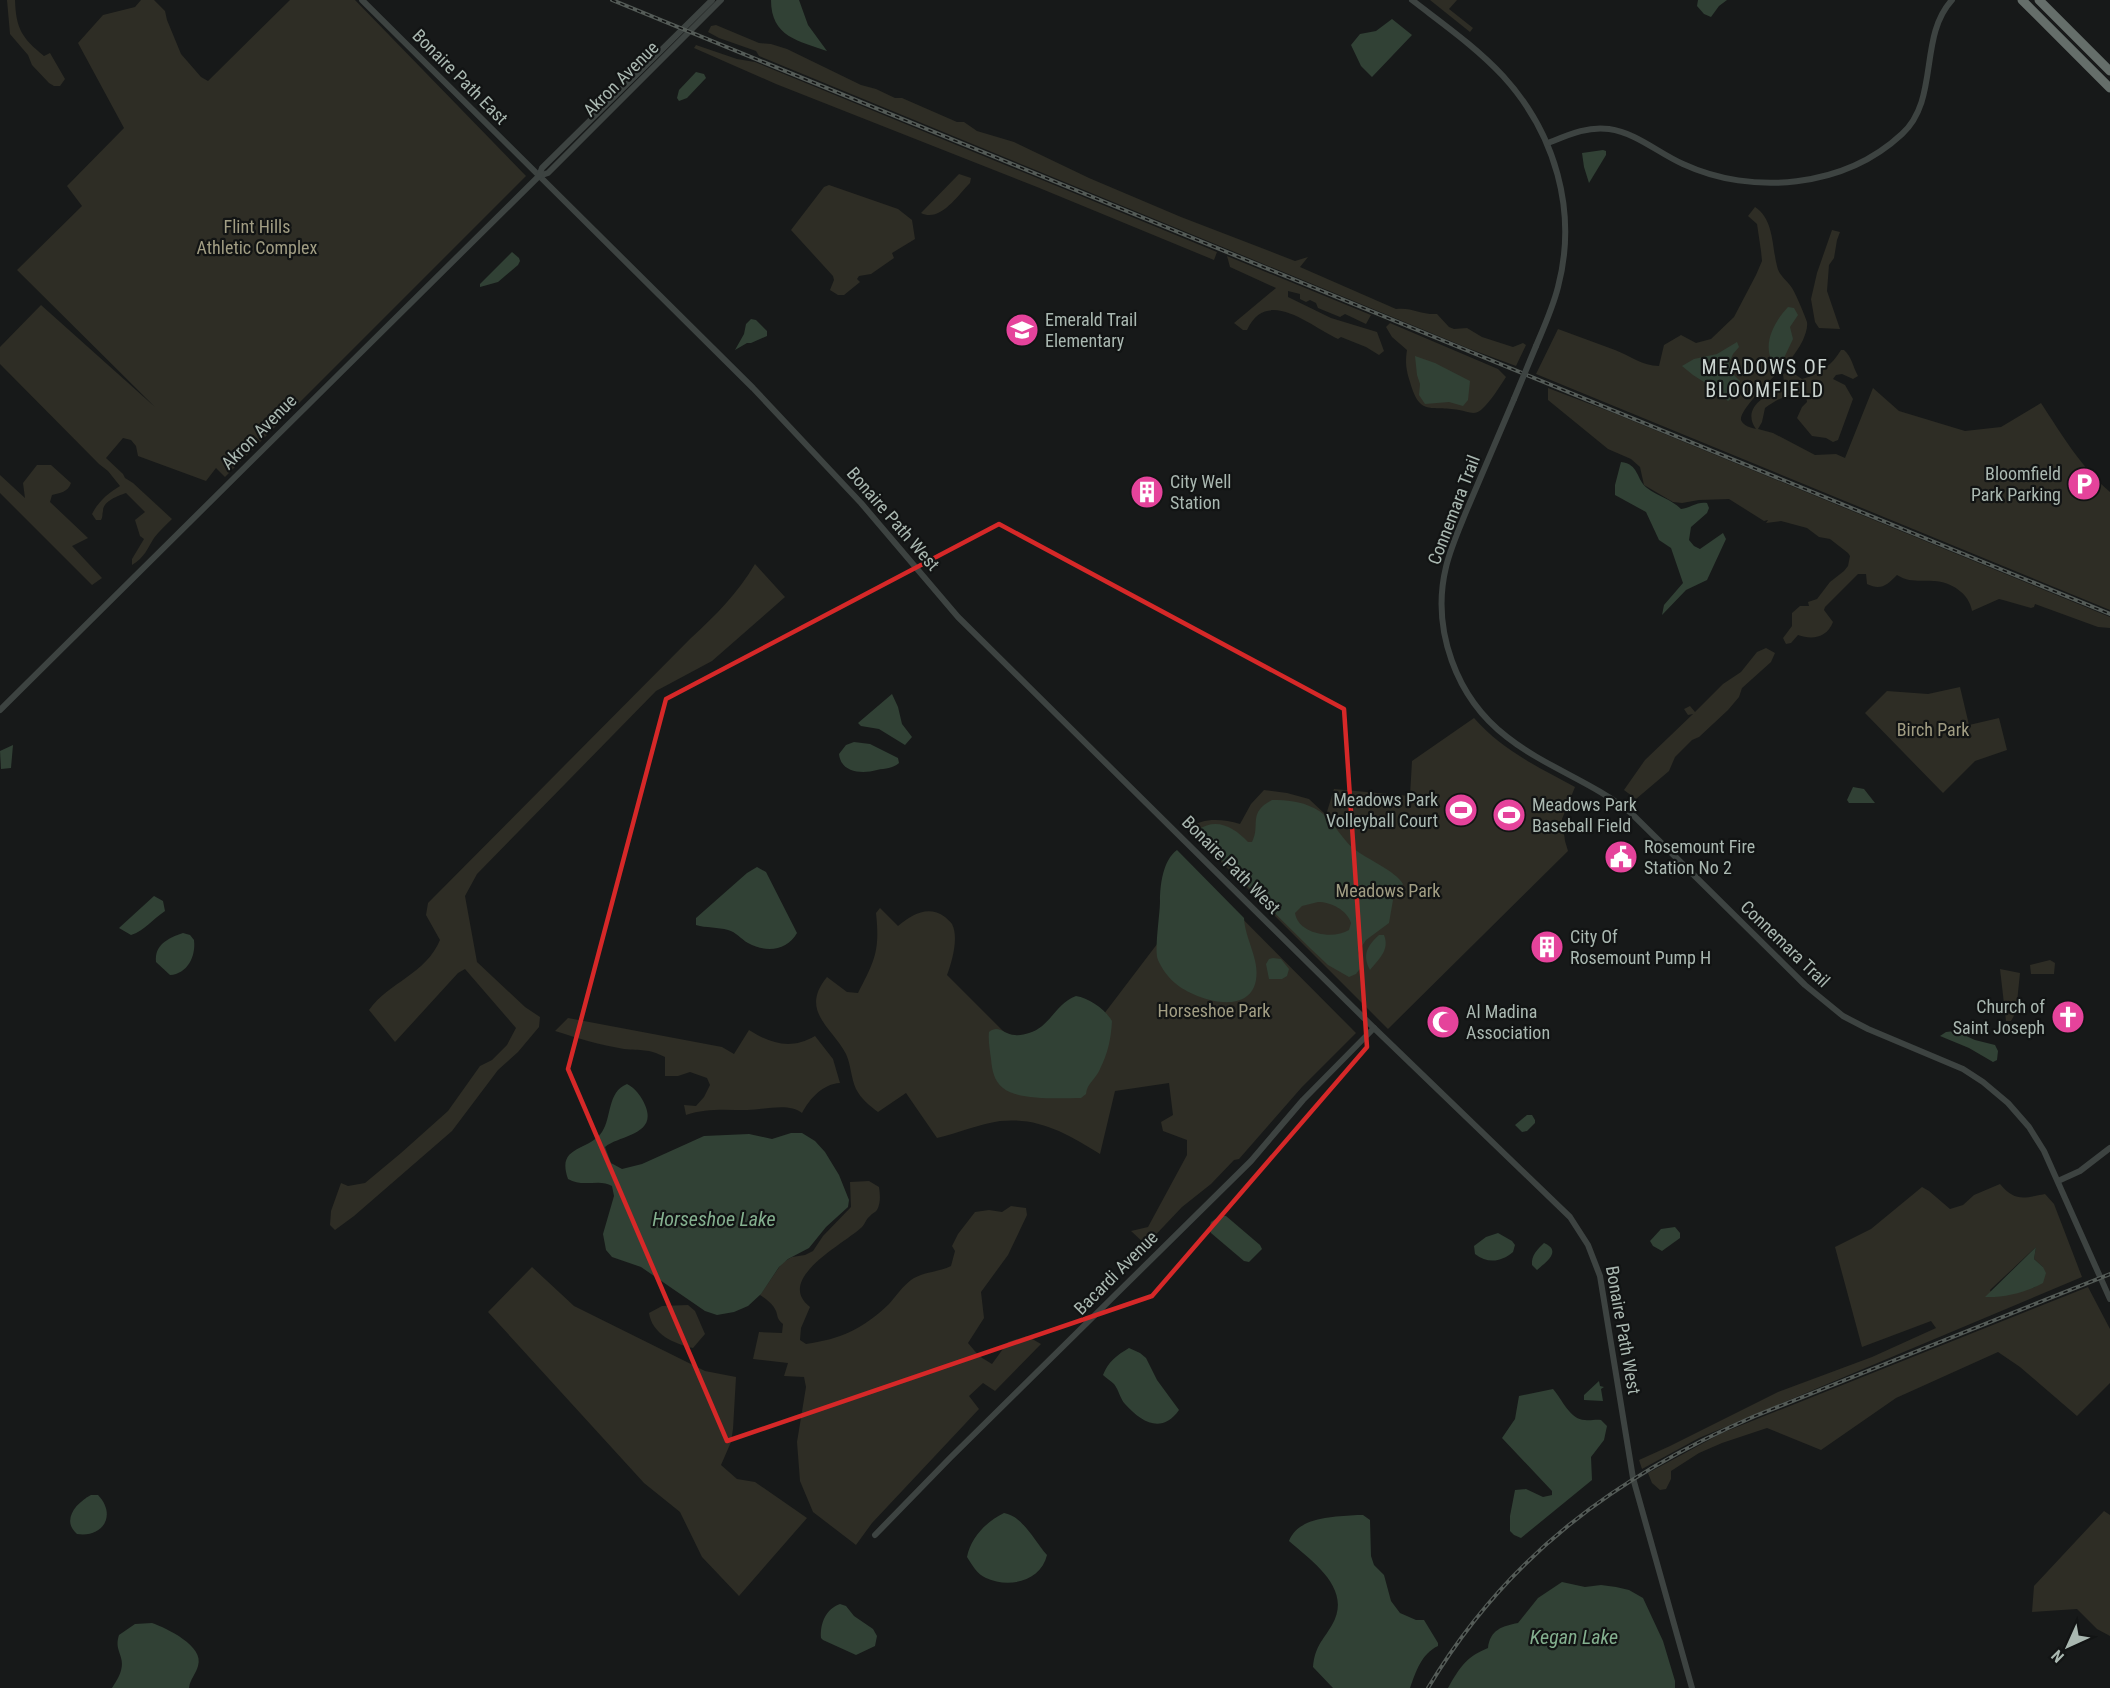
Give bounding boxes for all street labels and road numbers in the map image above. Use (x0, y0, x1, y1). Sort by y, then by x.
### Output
street label: Bonaire Path East (408, 25, 512, 129)
street label: Akron Avenue (579, 37, 663, 121)
street label: Akron Avenue (217, 390, 301, 474)
street label: Connemara Trail (1423, 452, 1484, 568)
street label: Bonaire Path West (843, 463, 944, 575)
street label: Bonaire Path West (1178, 811, 1285, 918)
street label: Connemara Trail (1736, 896, 1834, 991)
street label: Bacardi Avenue (1069, 1226, 1162, 1319)
street label: Bonaire Path West (1602, 1264, 1645, 1396)

